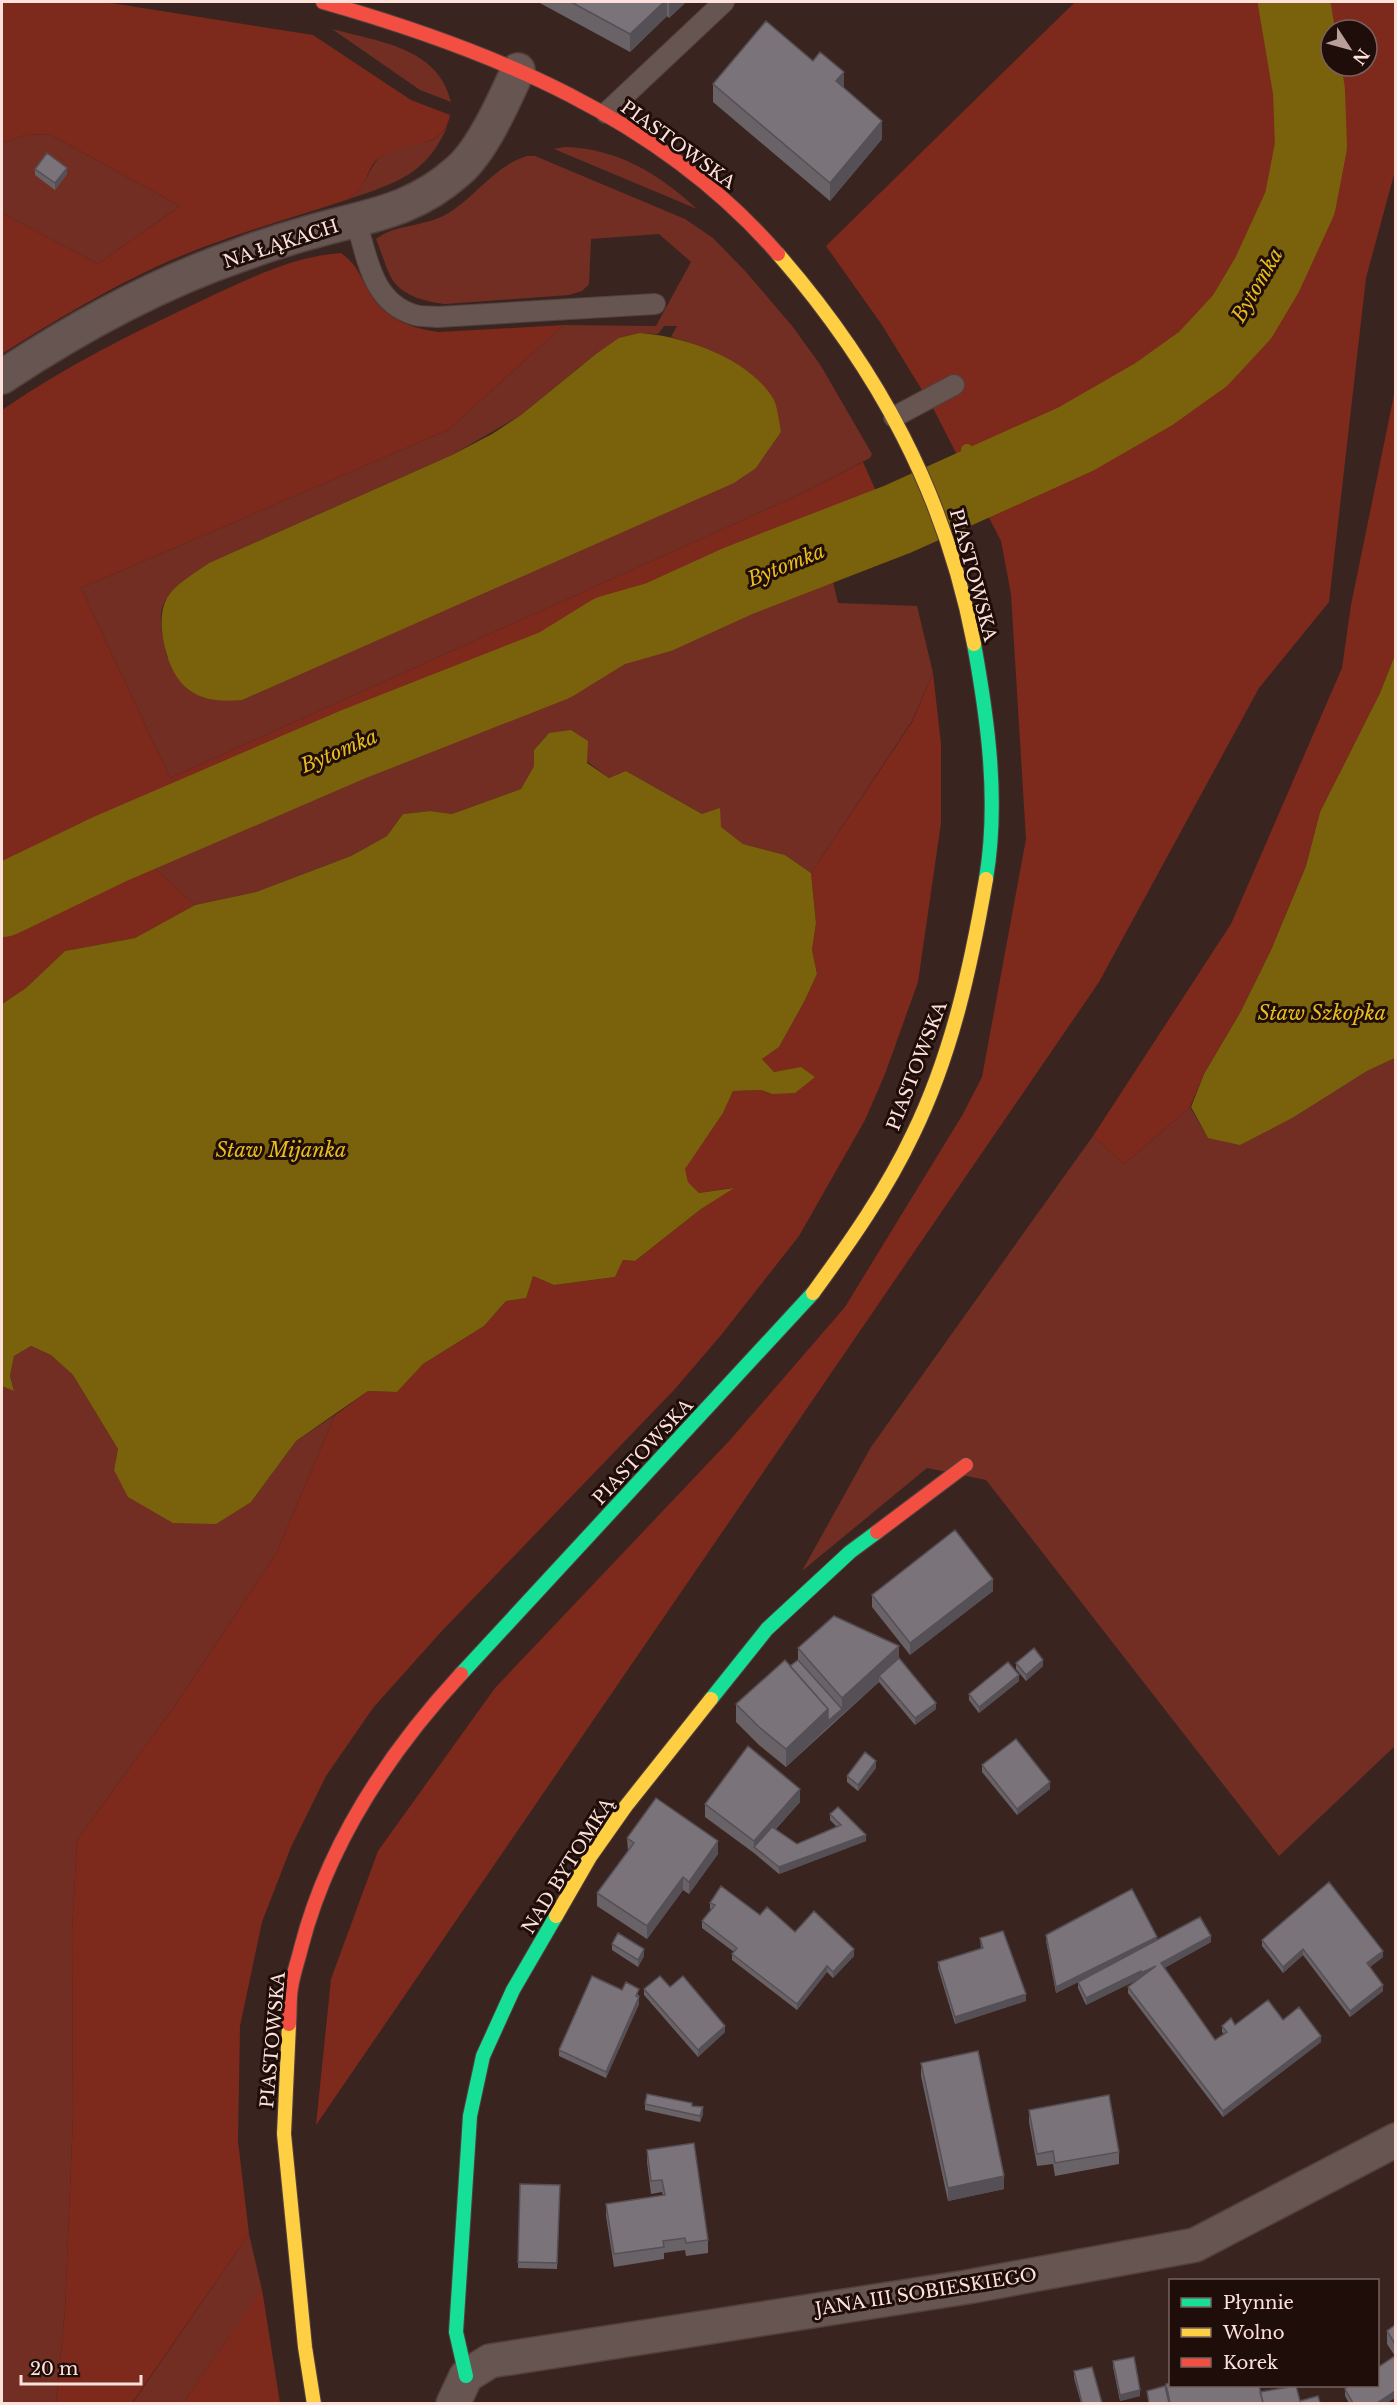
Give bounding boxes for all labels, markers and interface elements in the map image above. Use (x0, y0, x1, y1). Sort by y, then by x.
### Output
north arrow (1319, 18, 1379, 78)
text: N (1349, 45, 1374, 69)
street label: PIASTOWSKA (616, 96, 741, 195)
street label: NA ŁĄKACH (221, 215, 341, 273)
water label: Bytomka (1226, 244, 1288, 327)
street label: PIASTOWSKA (945, 506, 1002, 645)
water label: Bytomka (743, 539, 828, 592)
water label: Bytomka (296, 724, 381, 778)
street label: PIASTOWSKA (882, 997, 952, 1134)
water label: Staw Szkopka (1258, 1001, 1386, 1025)
water label: Staw Mijanka (216, 1138, 346, 1162)
street label: PIASTOWSKA (588, 1394, 698, 1509)
street label: NAD BYTOMKĄ (517, 1793, 619, 1938)
street label: PIASTOWSKA (256, 1970, 290, 2109)
street label: JANA III SOBIESKIEGO (812, 2264, 1038, 2321)
legend (1169, 2279, 1379, 2387)
text: Płynnie (1223, 2292, 1294, 2314)
text: Wolno (1222, 2322, 1285, 2344)
scale bar (21, 2348, 141, 2386)
text: Korek (1223, 2352, 1278, 2374)
text: 20 m (30, 2358, 78, 2380)

